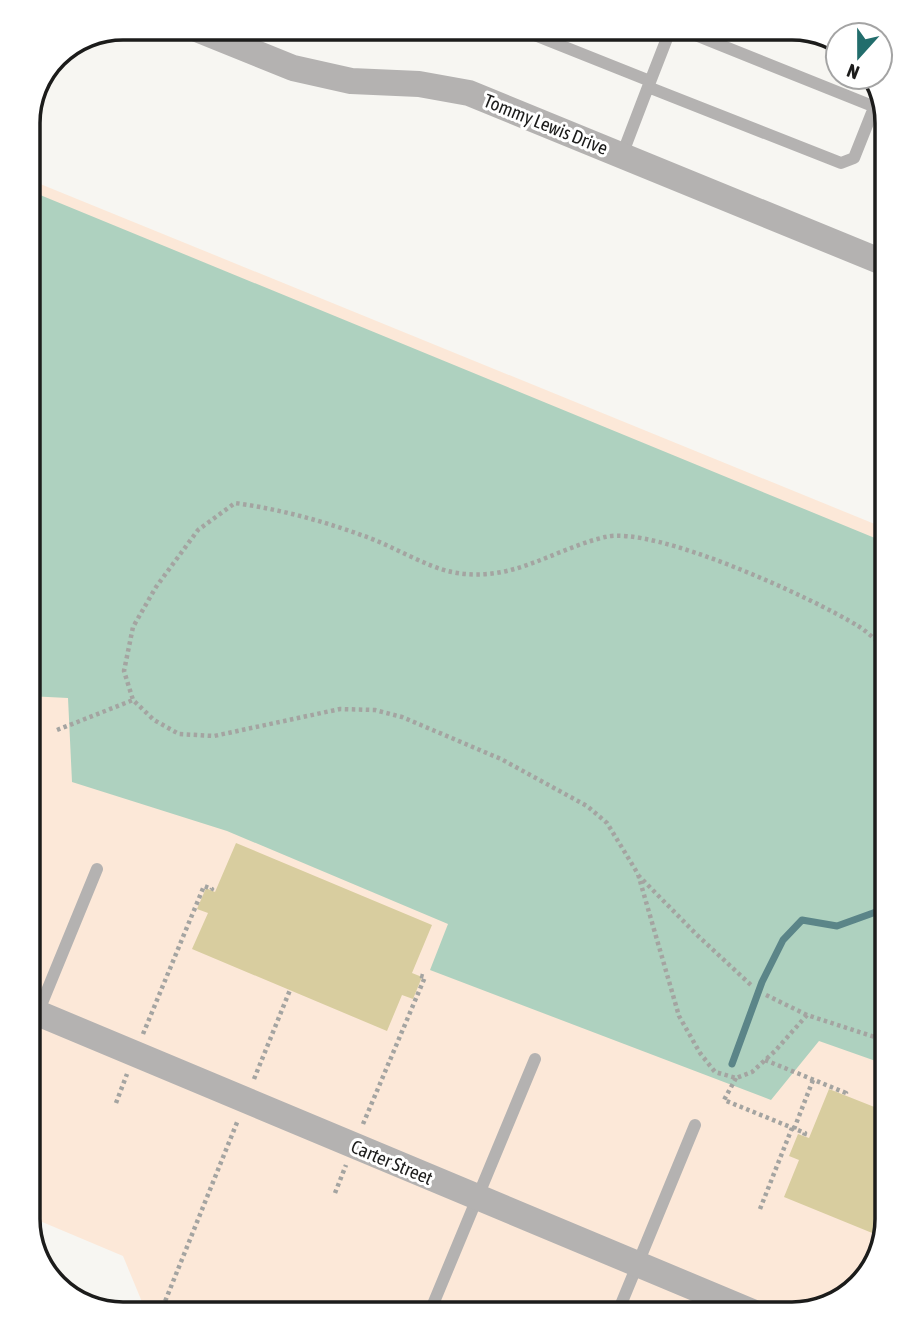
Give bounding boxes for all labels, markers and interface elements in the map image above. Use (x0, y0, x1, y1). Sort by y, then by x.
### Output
north arrow (824, 21, 894, 91)
text: N (844, 60, 862, 84)
street label: Tommy Lewis Drive (481, 89, 611, 159)
street label: Carter Street (348, 1135, 436, 1189)

